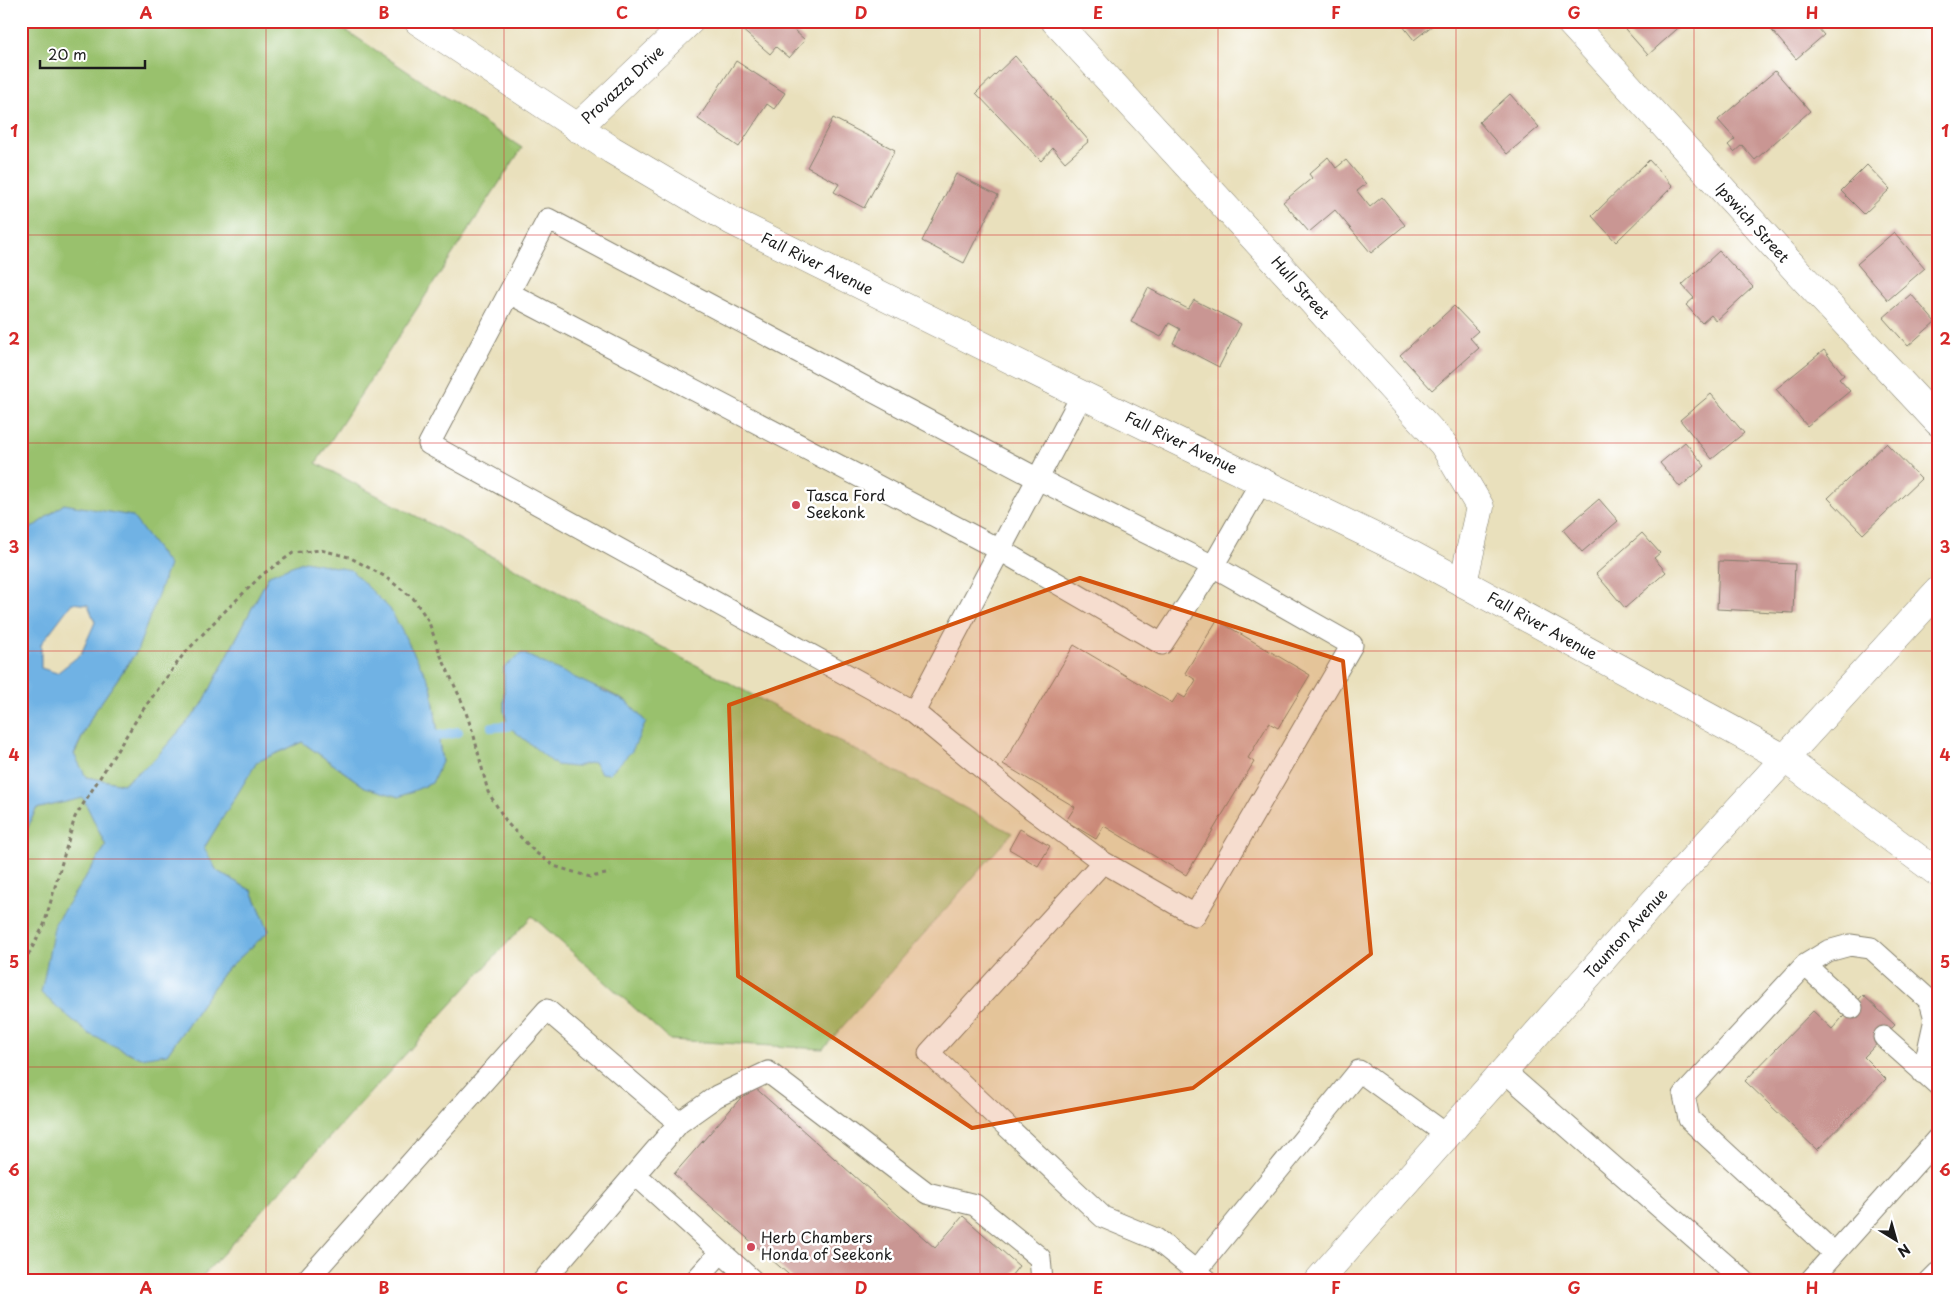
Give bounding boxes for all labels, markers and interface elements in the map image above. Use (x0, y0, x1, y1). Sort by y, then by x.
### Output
text: A (140, 0, 153, 24)
text: B (379, 0, 390, 24)
text: C (616, 0, 628, 24)
text: D (855, 0, 867, 24)
text: E (1093, 0, 1103, 24)
text: F (1331, 0, 1341, 24)
text: G (1567, 0, 1581, 24)
text: H (1806, 0, 1818, 24)
scale bar (40, 38, 145, 70)
street label: Provazza Drive (576, 39, 668, 128)
text: 20 m (48, 42, 87, 65)
text: 1 (10, 118, 18, 142)
text: 1 (1941, 118, 1949, 142)
street label: Ipswich Street (1711, 177, 1796, 267)
street label: Fall River Avenue (758, 225, 878, 300)
street label: Hull Street (1266, 250, 1336, 324)
text: 2 (8, 326, 20, 350)
text: 2 (1939, 326, 1951, 350)
street label: Fall River Avenue (1122, 404, 1242, 479)
place label: Tasca Ford Seekonk (806, 483, 885, 523)
marker: Tasca Ford Seekonk (790, 499, 802, 511)
text: 3 (9, 534, 19, 558)
text: 3 (1940, 534, 1950, 558)
street label: Fall River Avenue (1484, 585, 1602, 664)
text: 4 (9, 742, 20, 766)
text: 4 (1940, 742, 1951, 766)
street label: Taunton Avenue (1578, 883, 1672, 983)
text: 5 (9, 949, 19, 973)
text: 5 (1940, 949, 1950, 973)
text: 6 (8, 1157, 20, 1181)
text: 6 (1939, 1157, 1951, 1181)
north arrow (1872, 1214, 1922, 1264)
place label: Herb Chambers Honda of Seekonk (761, 1225, 893, 1265)
text: N (1893, 1239, 1915, 1263)
marker: Herb Chambers Honda of Seekonk (745, 1241, 757, 1253)
text: A (140, 1275, 153, 1299)
text: B (379, 1275, 390, 1299)
text: C (616, 1275, 628, 1299)
text: D (855, 1275, 867, 1299)
text: E (1093, 1275, 1103, 1299)
text: F (1331, 1275, 1341, 1299)
text: G (1567, 1275, 1581, 1299)
text: H (1806, 1275, 1818, 1299)

